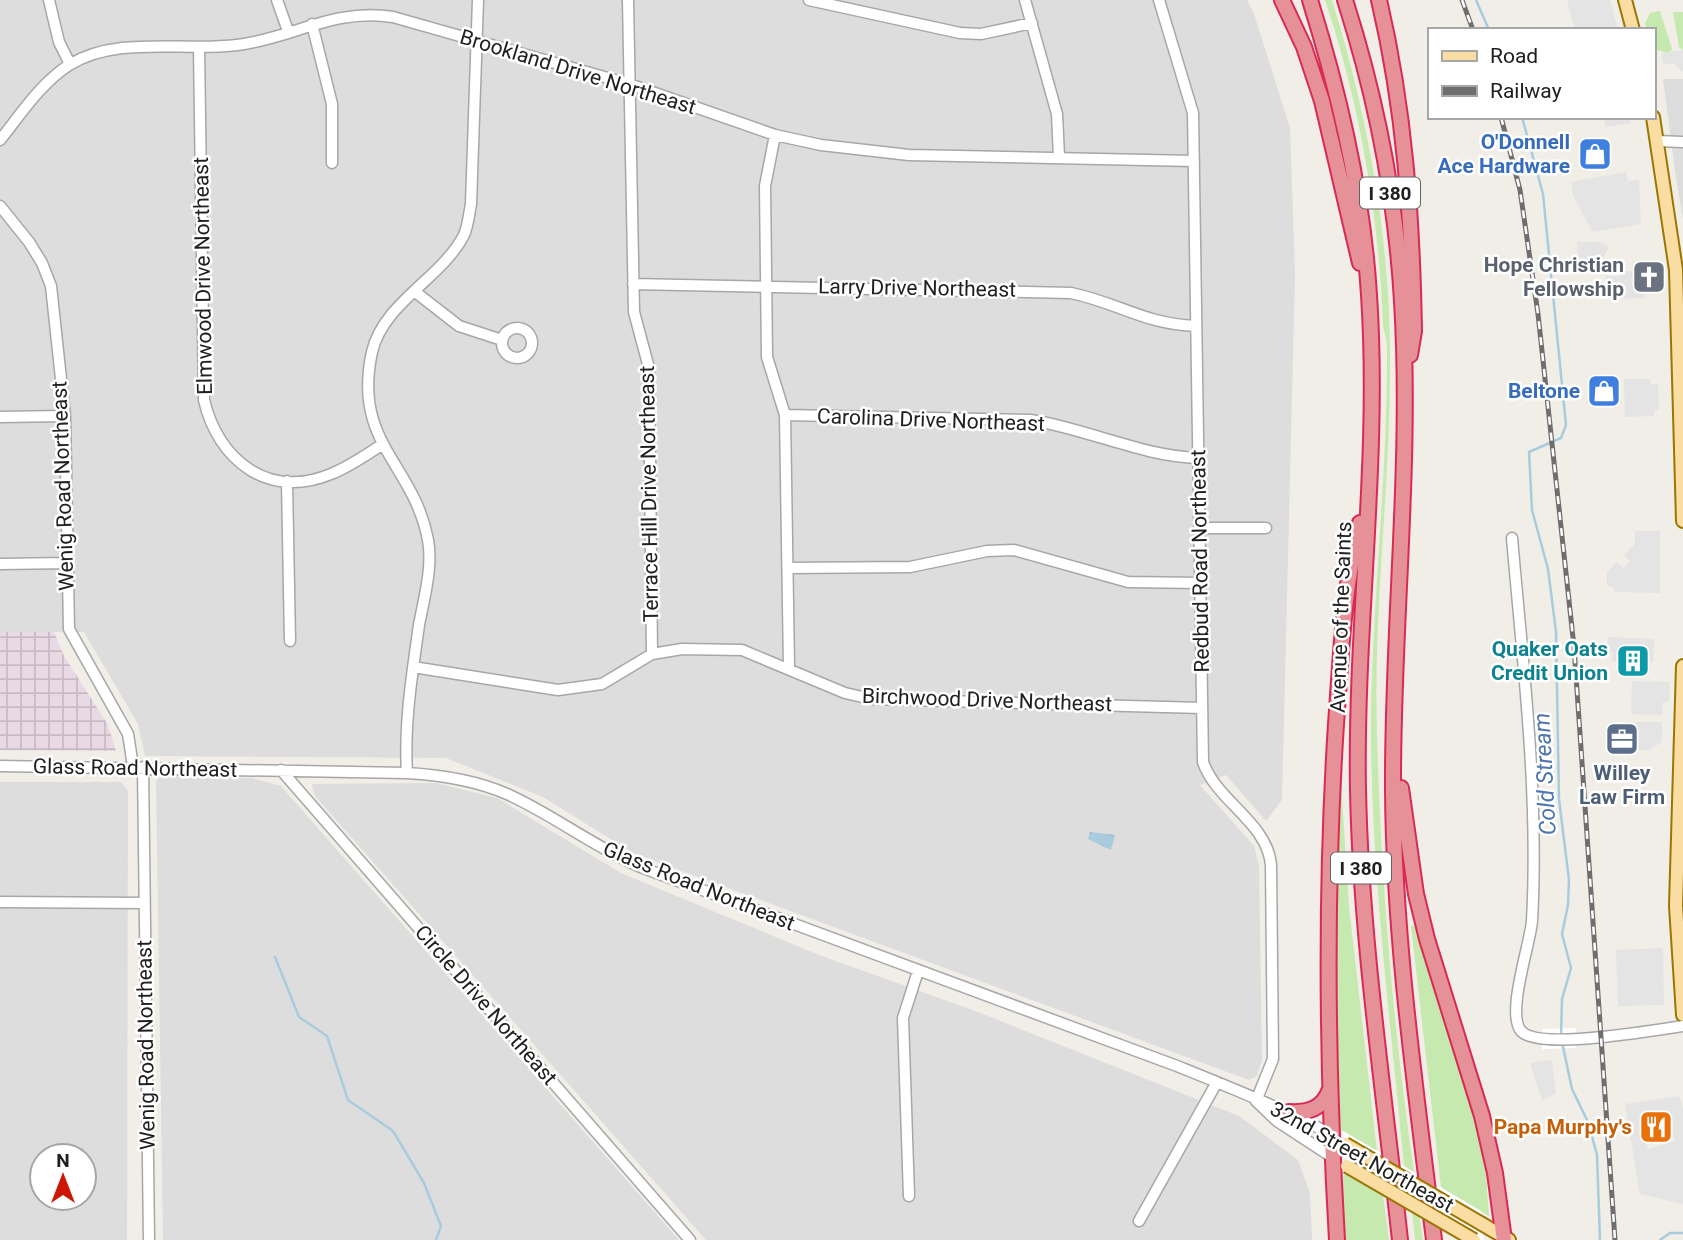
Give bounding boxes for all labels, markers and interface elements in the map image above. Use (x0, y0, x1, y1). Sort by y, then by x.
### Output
street label: Brookland Drive Northeast (457, 25, 699, 119)
legend (1428, 28, 1655, 119)
text: Road (1490, 44, 1538, 68)
text: Railway (1490, 79, 1562, 103)
place label: O'Donnell Ace Hardware (1438, 130, 1570, 178)
shop icon: O'Donnell Ace Hardware (1576, 135, 1614, 173)
street label: Elmwood Drive Northeast (189, 157, 217, 395)
road number: I 380 (1360, 178, 1420, 209)
place label: Hope Christian Fellowship (1484, 253, 1624, 301)
church icon: Hope Christian Fellowship (1630, 258, 1668, 296)
street label: Larry Drive Northeast (818, 274, 1016, 302)
street label: Terrace Hill Drive Northeast (635, 365, 663, 622)
shop icon: Beltone (1585, 372, 1623, 410)
place label: Beltone (1508, 379, 1580, 403)
street label: Wenig Road Northeast (47, 381, 79, 591)
street label: Carolina Drive Northeast (817, 404, 1046, 436)
street label: Redbud Road Northeast (1186, 449, 1214, 673)
street label: Avenue of the Saints (1326, 521, 1356, 713)
place label: Quaker Oats Credit Union (1491, 637, 1608, 685)
building icon: Quaker Oats Credit Union (1614, 642, 1652, 680)
street label: Birchwood Drive Northeast (862, 684, 1113, 716)
water label: Cold Stream (1528, 712, 1562, 836)
office icon: Willey Law Firm (1603, 720, 1641, 758)
street label: Glass Road Northeast (33, 754, 238, 782)
place label: Willey Law Firm (1579, 761, 1665, 809)
street label: Glass Road Northeast (600, 837, 798, 935)
road number: I 380 (1331, 852, 1391, 884)
street label: Circle Drive Northeast (410, 920, 562, 1090)
street label: Wenig Road Northeast (132, 940, 160, 1150)
street label: 32nd Street Northeast (1266, 1097, 1458, 1218)
restaurant icon: Papa Murphy's (1637, 1108, 1675, 1146)
place label: Papa Murphy's (1494, 1115, 1632, 1139)
north arrow (28, 1142, 98, 1212)
text: N (56, 1149, 70, 1172)

